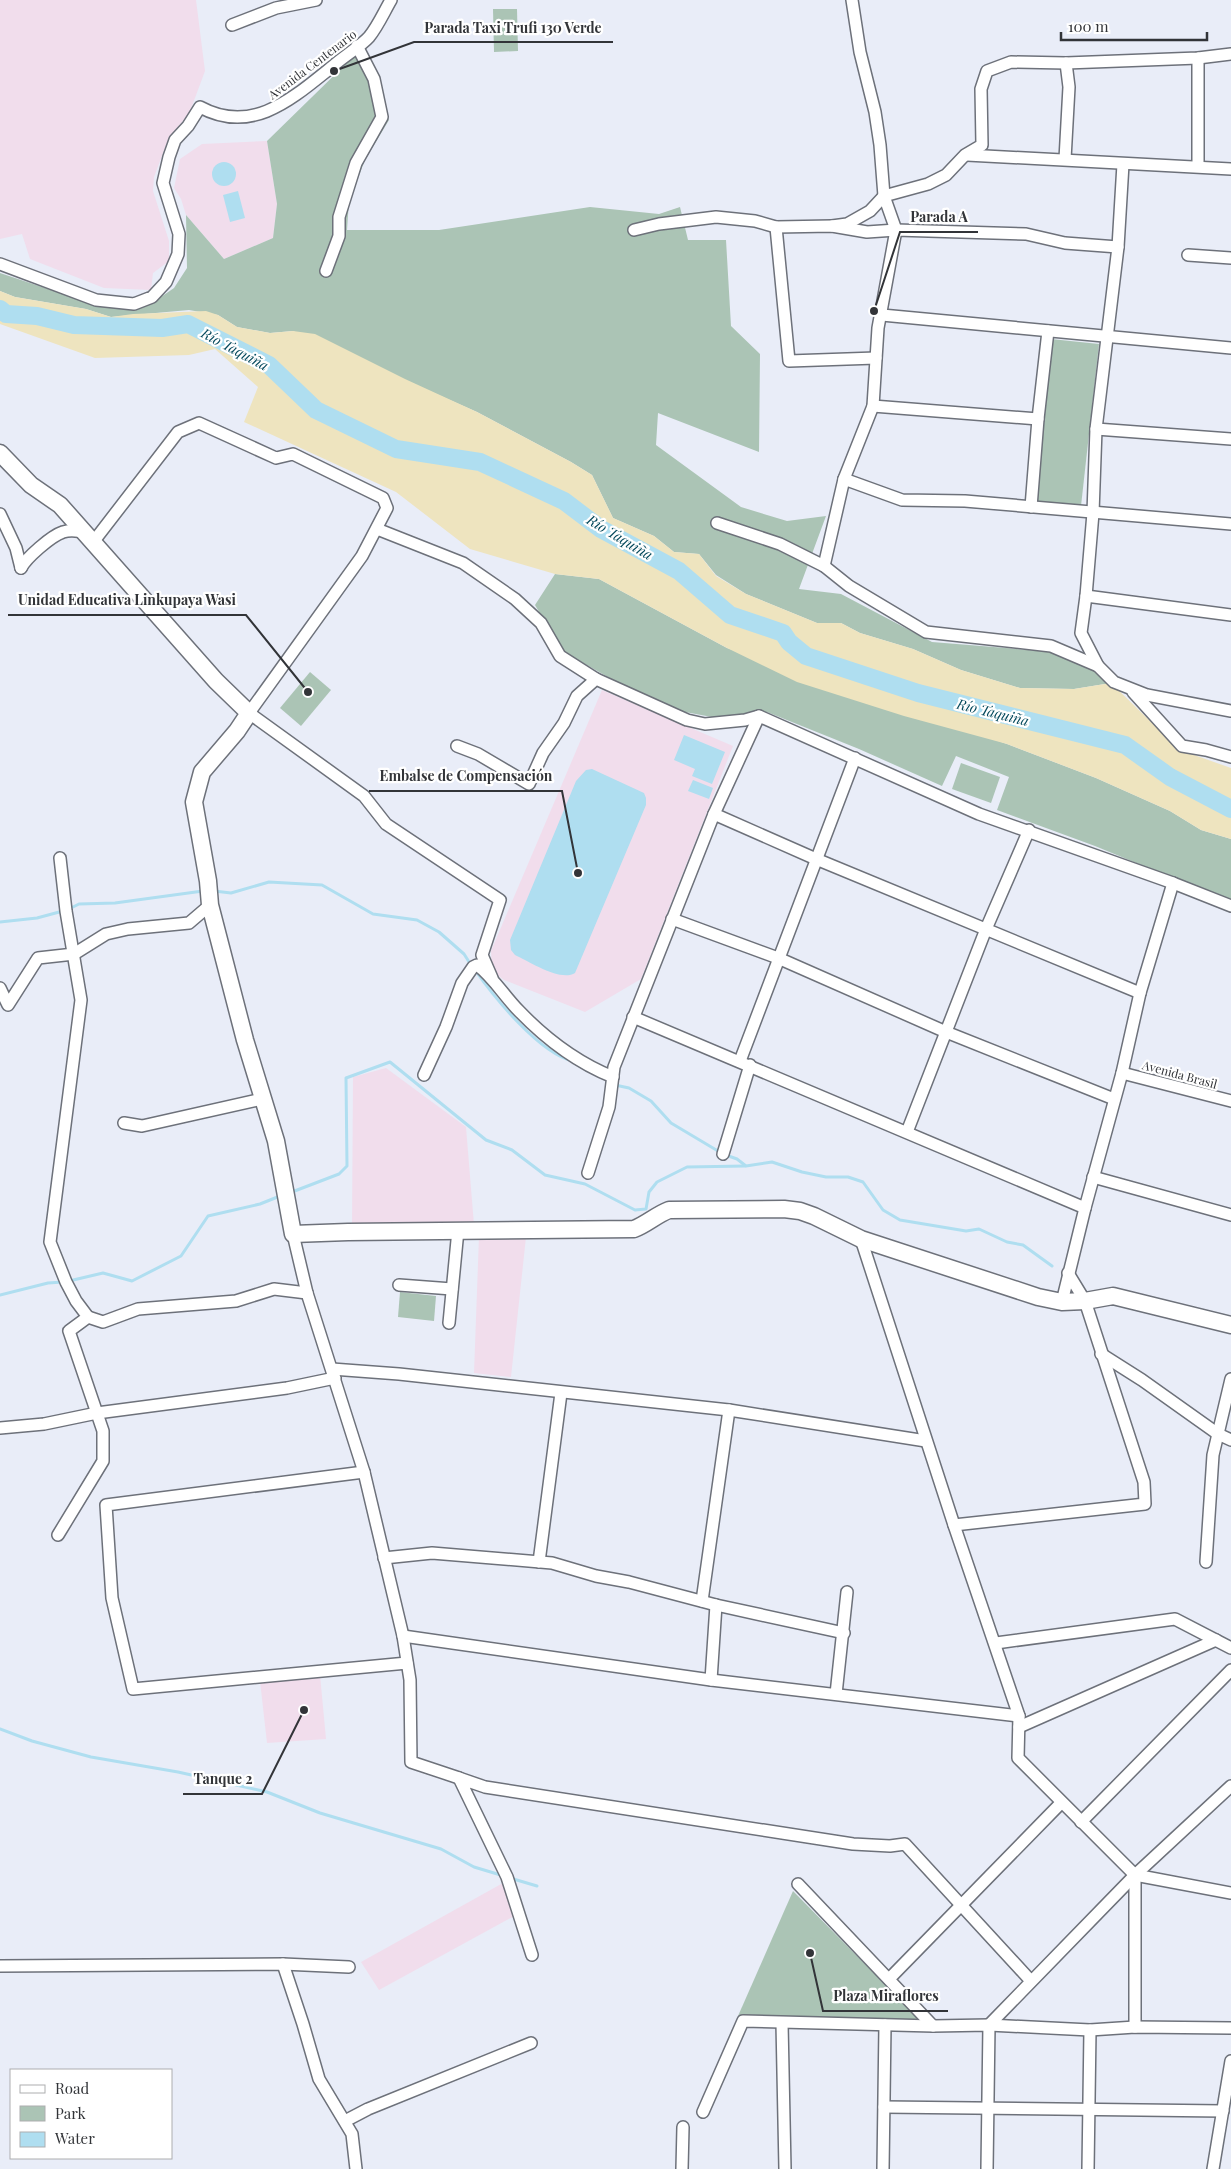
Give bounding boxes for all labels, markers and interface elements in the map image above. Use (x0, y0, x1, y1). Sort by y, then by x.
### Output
scale bar (1061, 10, 1207, 42)
callout: Parada Taxi Trufi 130 Verde (414, 13, 613, 42)
text: 100 m (1068, 16, 1109, 36)
text: Parada Taxi Trufi 130 Verde (424, 18, 602, 37)
street label: Avenida Centenario (264, 25, 360, 103)
callout: Parada A (900, 203, 978, 232)
text: Parada A (910, 207, 968, 226)
water label: Río Taquiña (197, 323, 272, 375)
water label: Río Taquiña (583, 509, 656, 564)
callout: Unidad Educativa Linkupaya Wasi (8, 586, 246, 615)
text: Unidad Educativa Linkupaya Wasi (18, 590, 236, 609)
water label: Río Taquiña (954, 694, 1031, 730)
callout: Embalse de Compensación (369, 762, 562, 791)
text: Embalse de Compensación (380, 766, 553, 785)
street label: Avenida Brasil (1140, 1056, 1220, 1092)
callout: Tanque 2 (183, 1765, 262, 1794)
text: Tanque 2 (193, 1769, 253, 1788)
callout: Plaza Miraflores (823, 1982, 948, 2011)
text: Plaza Miraflores (833, 1986, 939, 2005)
legend (10, 2069, 172, 2159)
text: Road (55, 2078, 89, 2098)
text: Park (55, 2103, 87, 2123)
text: Water (54, 2128, 95, 2148)

